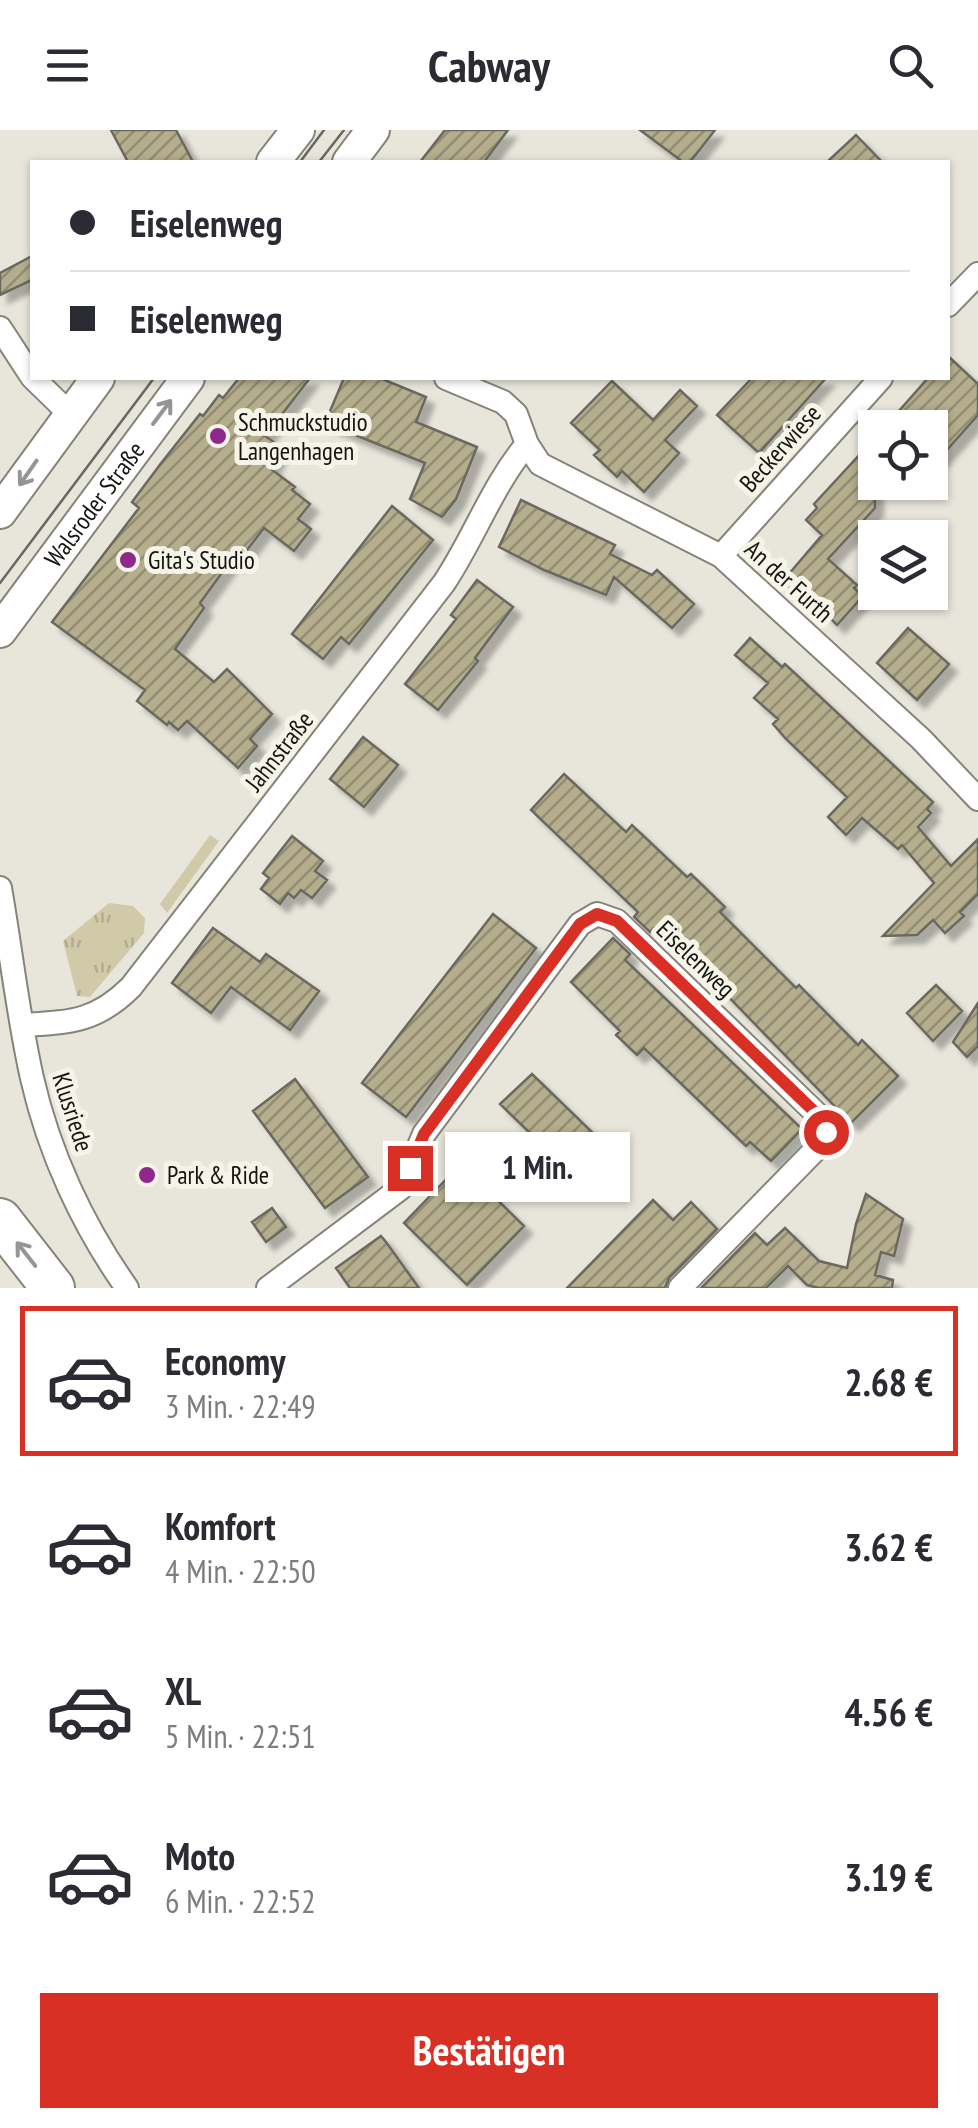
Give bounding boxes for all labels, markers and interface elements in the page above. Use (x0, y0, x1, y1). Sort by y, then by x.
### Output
text: Cabway (428, 36, 550, 94)
icon: menu (40, 38, 95, 93)
icon: search (883, 38, 938, 93)
text: Eiselenweg (130, 198, 283, 247)
text: Eiselenweg (130, 294, 283, 343)
street label: Beckerwiese (732, 398, 828, 498)
one-way arrow (152, 399, 173, 426)
place label: Schmuckstudio Langenhagen (238, 406, 368, 467)
map controls (858, 410, 948, 610)
button: locate (858, 410, 948, 500)
marker: Schmuckstudio Langenhagen (207, 425, 229, 447)
street label: Walsroder Straße (37, 435, 151, 573)
one-way arrow (18, 459, 39, 486)
button: layers (858, 520, 948, 610)
street label: An der Furth (738, 533, 840, 629)
place label: Gita's Studio (148, 544, 255, 576)
marker: Gita's Studio (117, 549, 139, 571)
street label: Jahnstraße (237, 705, 320, 798)
street label: Eiselenweg (650, 914, 742, 1004)
street label: Klusriede (45, 1068, 101, 1156)
route start (804, 1110, 849, 1155)
callout: 1 Min. (445, 1133, 630, 1203)
route end (388, 1146, 433, 1191)
text: 1 Min. (502, 1146, 573, 1188)
place label: Park & Ride (167, 1159, 269, 1191)
marker: Park & Ride (136, 1164, 158, 1186)
one-way arrow (16, 1241, 37, 1268)
icon: car (45, 1336, 135, 1426)
text: Economy (165, 1336, 285, 1385)
text: 2.68 € (844, 1357, 933, 1406)
text: 3 Min. · 22:49 (165, 1385, 316, 1427)
icon: car (45, 1501, 135, 1591)
text: Komfort (165, 1501, 276, 1550)
text: 3.62 € (844, 1522, 933, 1571)
text: 4 Min. · 22:50 (165, 1550, 316, 1592)
icon: car (45, 1666, 135, 1756)
text: XL (165, 1666, 201, 1715)
text: 4.56 € (844, 1687, 933, 1736)
text: 5 Min. · 22:51 (165, 1715, 316, 1757)
icon: car (45, 1831, 135, 1921)
text: Moto (165, 1831, 235, 1880)
text: 3.19 € (844, 1852, 933, 1901)
text: 6 Min. · 22:52 (165, 1880, 316, 1922)
button: Bestätigen (40, 1993, 938, 2108)

